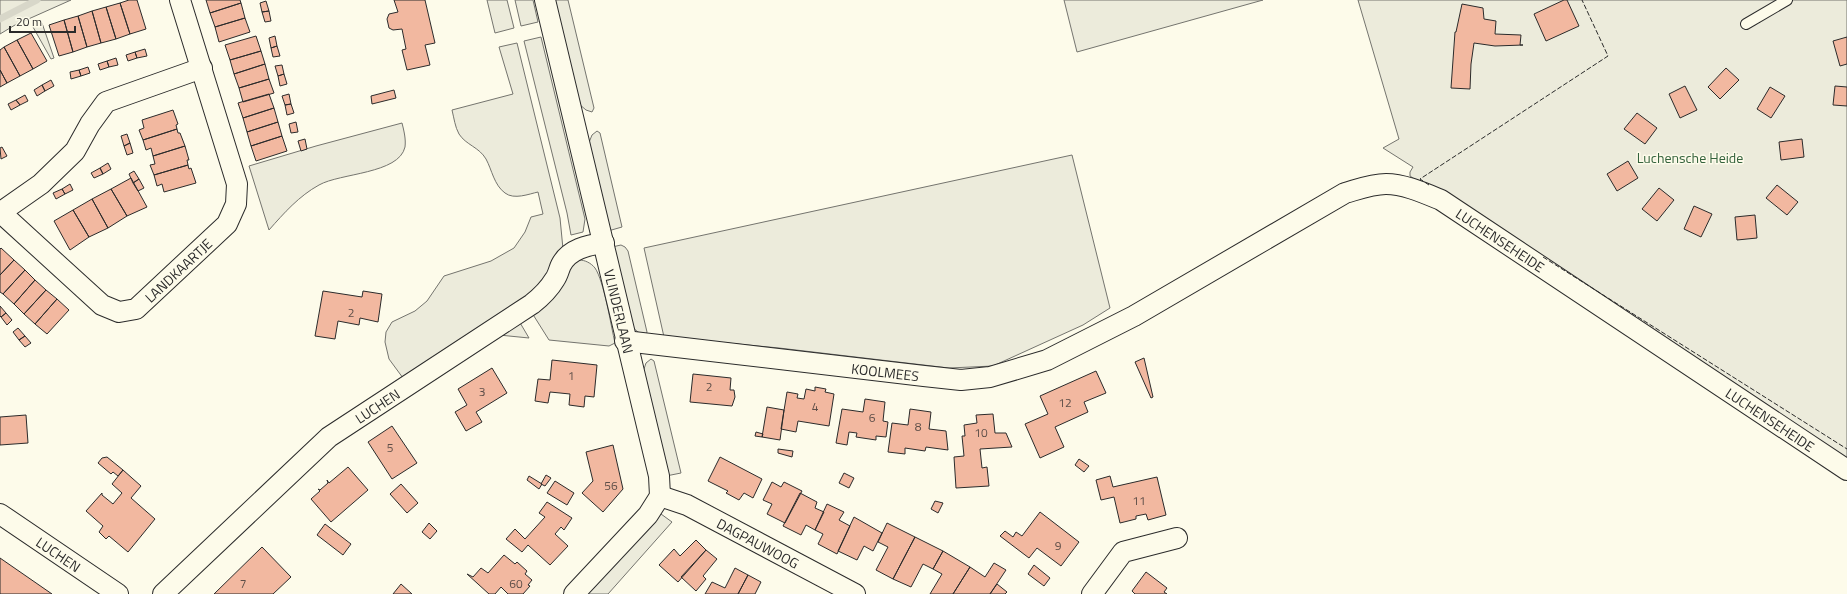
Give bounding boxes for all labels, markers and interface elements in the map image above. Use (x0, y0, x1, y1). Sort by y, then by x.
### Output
scale bar (10, 8, 75, 34)
text: 20 m (16, 12, 42, 31)
park label: Luchensche Heide (1637, 147, 1743, 168)
street label: LUCHENSEHEIDE (1452, 203, 1549, 277)
street label: LANDKAARTJE (139, 233, 217, 307)
street label: VLINDERLAAN (599, 267, 640, 356)
house number: 2 (348, 303, 354, 322)
street label: KOOLMEES (850, 357, 920, 386)
house number: 1 (568, 366, 574, 385)
house number: 2 (706, 377, 712, 396)
house number: 3 (479, 382, 485, 401)
street label: LUCHENSEHEIDE (1722, 382, 1819, 456)
street label: LUCHEN (351, 383, 404, 428)
house number: 12 (1058, 393, 1072, 412)
house number: 4 (812, 397, 819, 416)
house number: 6 (869, 408, 876, 427)
house number: 8 (915, 417, 922, 436)
house number: 10 (974, 423, 988, 442)
house number: 5 (387, 438, 394, 457)
house number: 56 (604, 476, 618, 495)
house number: 11 (1132, 491, 1146, 510)
street label: DAGPAUWOOG (713, 512, 803, 573)
street label: LUCHEN (32, 531, 85, 577)
house number: 9 (1055, 536, 1062, 555)
house number: 7 (240, 574, 246, 593)
house number: 60 (509, 574, 523, 593)

